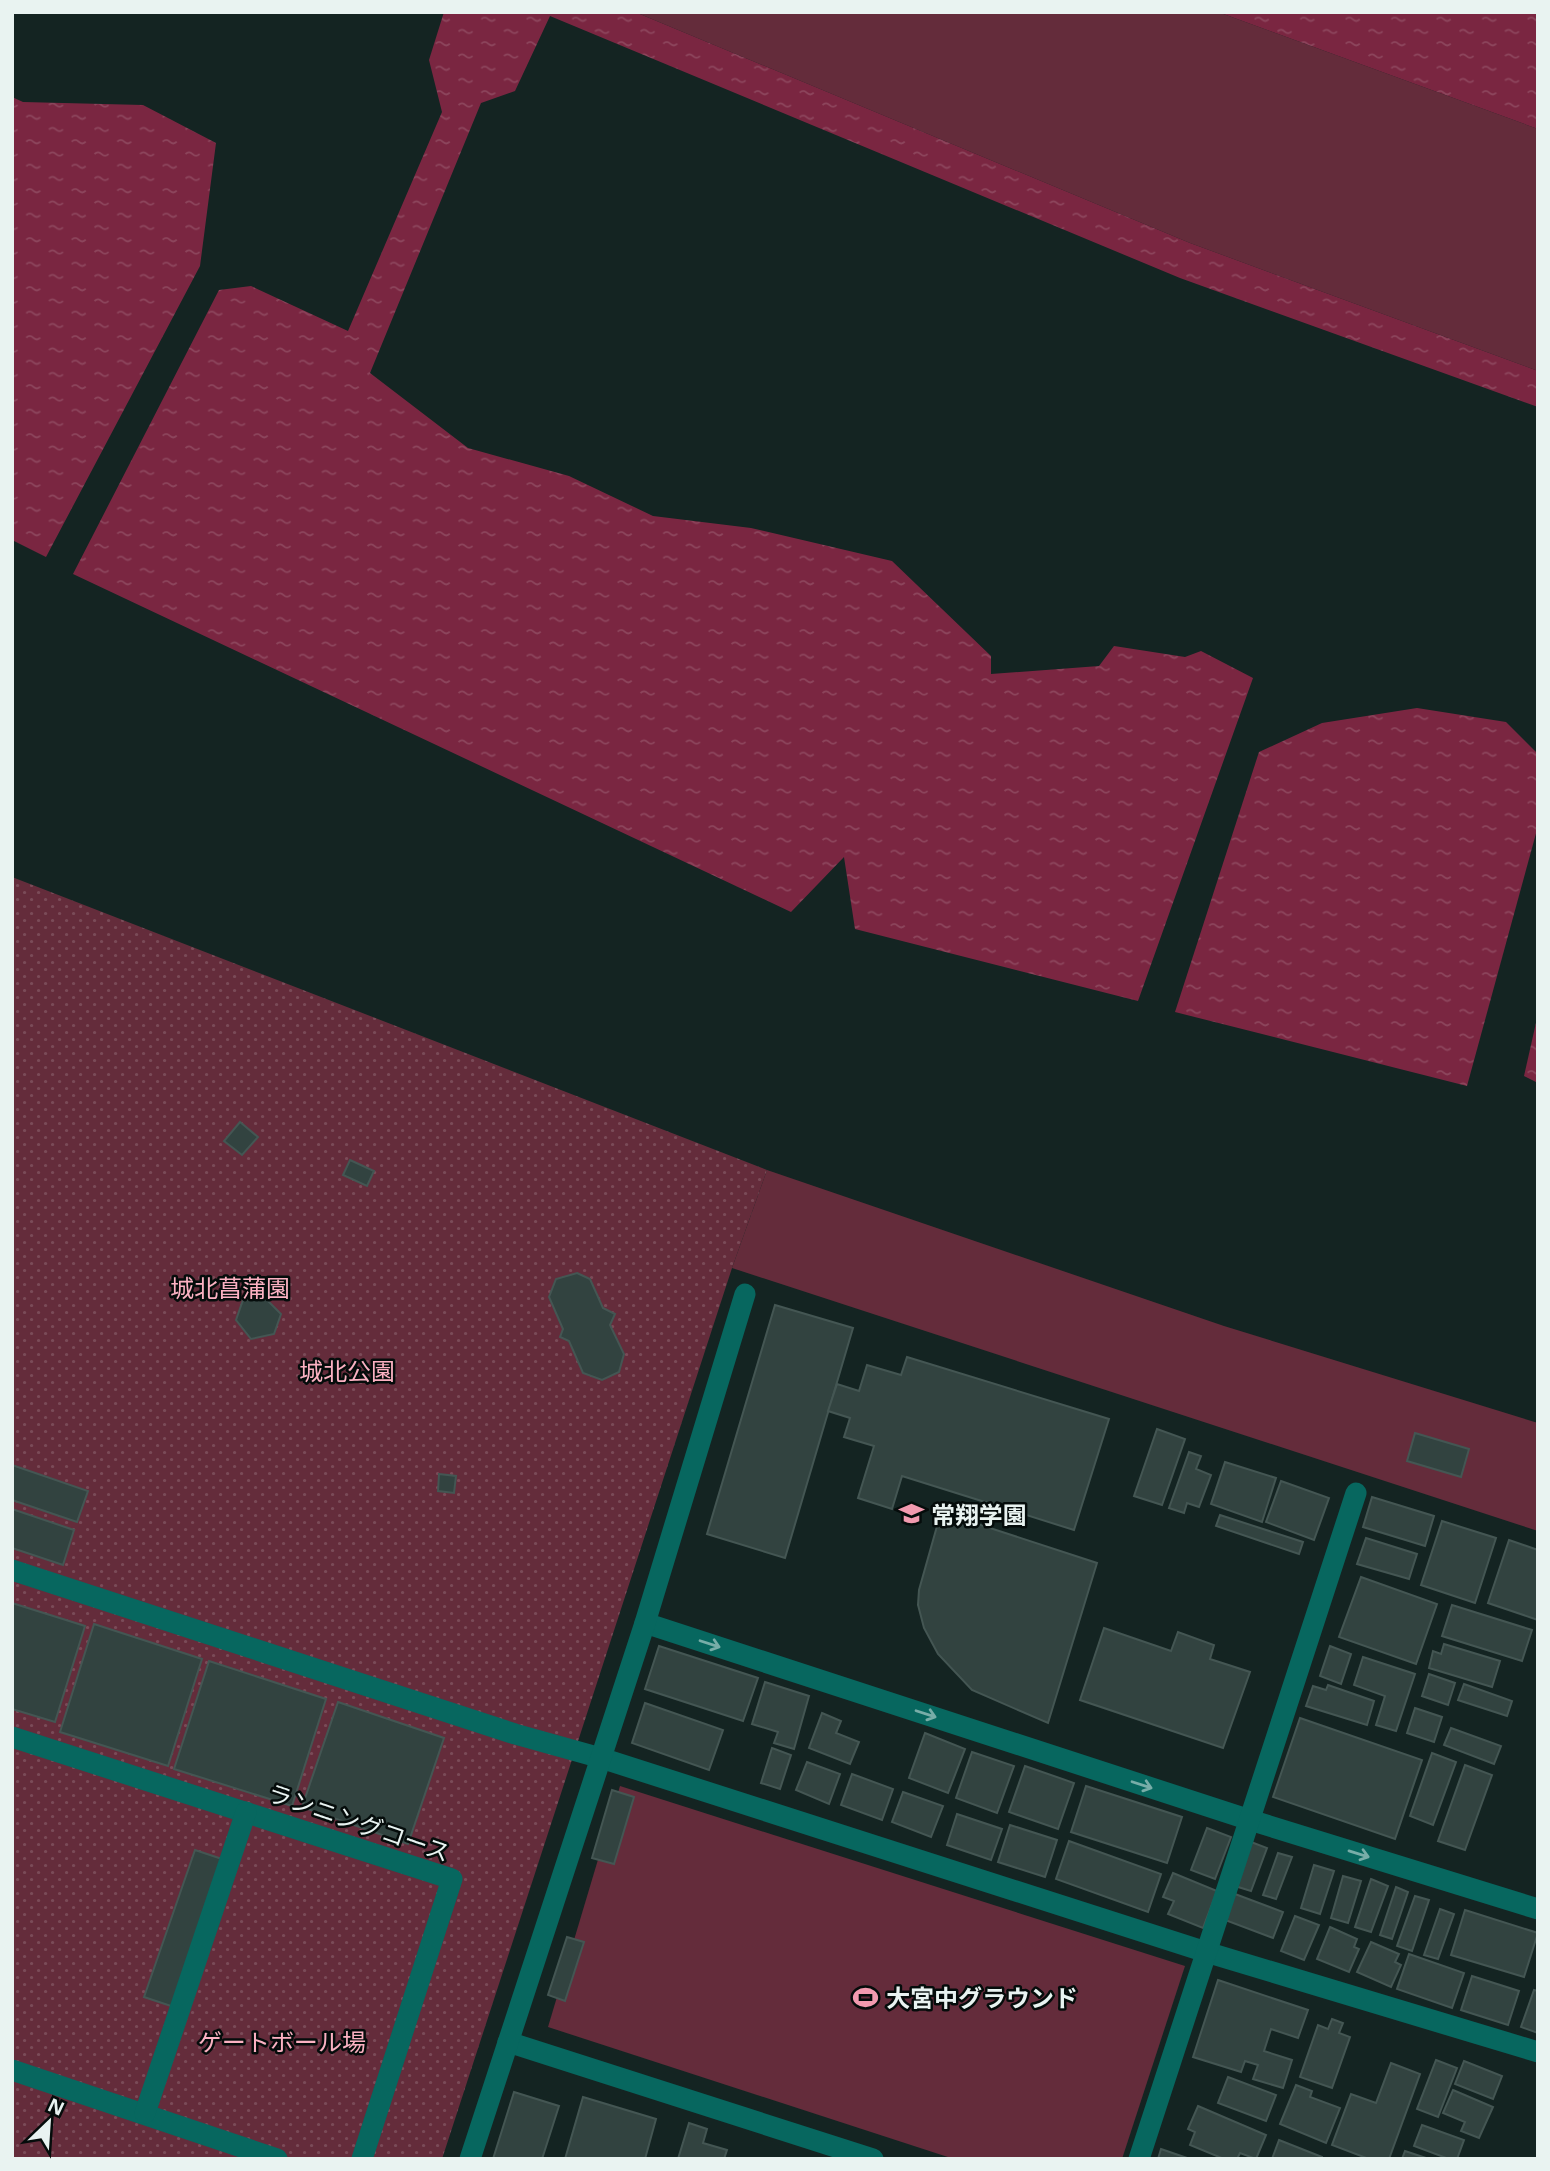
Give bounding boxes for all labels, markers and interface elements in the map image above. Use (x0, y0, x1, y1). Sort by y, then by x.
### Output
park label: 城北菖蒲園 (170, 1271, 290, 1304)
park label: 城北公園 (299, 1354, 395, 1387)
place label: 常翔学園 (931, 1498, 1027, 1531)
school or university icon: 常翔学園 (897, 1500, 925, 1528)
one-way arrow (699, 1638, 721, 1651)
one-way arrow (915, 1709, 937, 1721)
street label: ランニングコース (263, 1775, 455, 1869)
one-way arrow (1131, 1780, 1153, 1792)
one-way arrow (1348, 1848, 1370, 1861)
place label: 大宮中グラウンド (886, 1981, 1078, 2014)
sports icon: 大宮中グラウンド (852, 1983, 880, 2011)
park label: ゲートボール場 (198, 2025, 366, 2058)
north arrow (14, 2087, 84, 2157)
text: N (44, 2092, 69, 2122)

